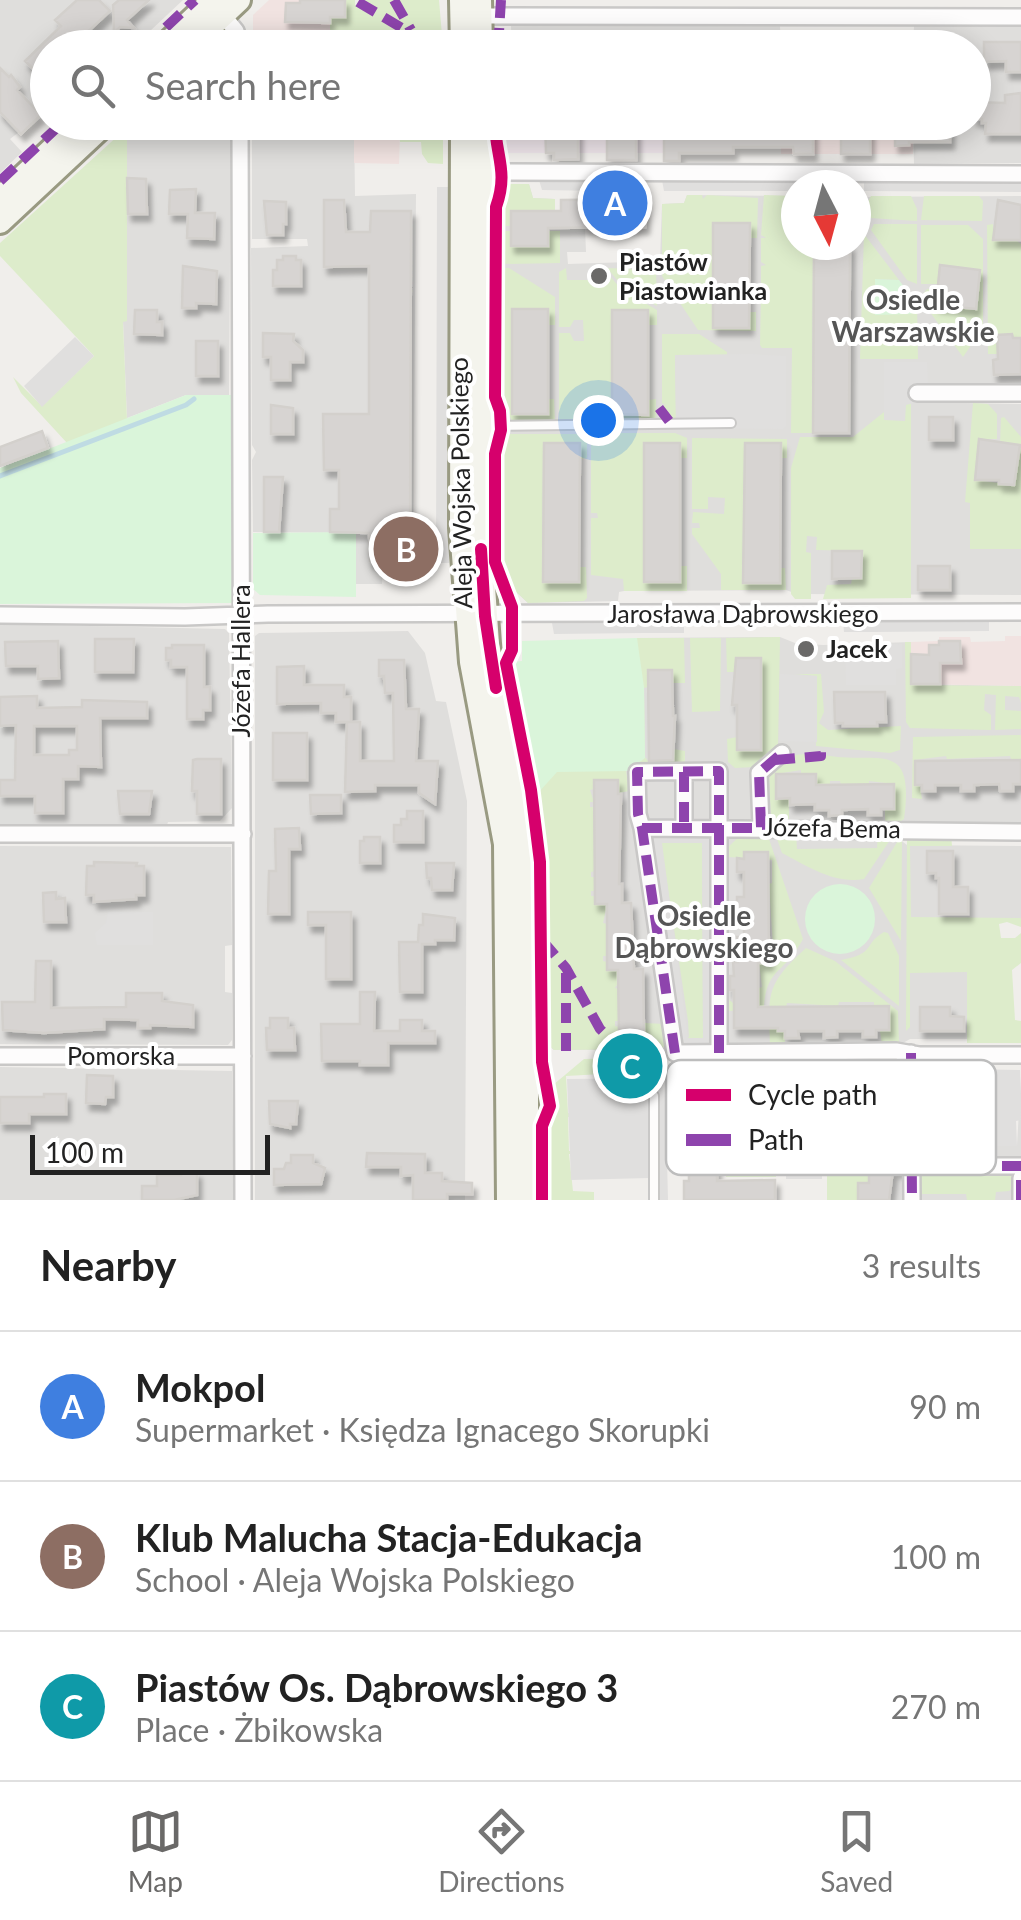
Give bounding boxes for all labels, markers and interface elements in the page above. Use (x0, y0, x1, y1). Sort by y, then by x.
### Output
search box (30, 30, 991, 140)
icon: search (65, 58, 120, 113)
text: Search here (145, 62, 341, 108)
pin: A (582, 166, 648, 240)
north arrow (781, 170, 871, 260)
place label: Piastów Piastowianka (619, 246, 767, 305)
marker: Piastów Piastowianka (588, 265, 610, 287)
district label: Osiedle Warszawskie (831, 282, 995, 348)
street label: Aleja Wojska Polskiego (443, 357, 477, 609)
your location (573, 395, 624, 446)
pin: B (374, 512, 438, 586)
street label: Józefa Hallera (225, 584, 255, 738)
street label: Jarosława Dąbrowskiego (607, 598, 879, 628)
place label: Jacek (826, 633, 888, 663)
marker: Jacek (795, 638, 817, 660)
street label: Józefa Bema (763, 811, 901, 843)
district label: Osiedle Dąbrowskiego (614, 898, 794, 964)
pin: C (598, 1028, 662, 1104)
street label: Pomorska (67, 1040, 175, 1070)
legend (666, 1060, 996, 1175)
text: Cycle path (748, 1077, 877, 1111)
text: Path (748, 1122, 804, 1156)
scale bar (30, 1130, 270, 1174)
text: 100 m (45, 1135, 124, 1169)
text: Nearby (40, 1240, 177, 1290)
text: 3 results (862, 1246, 981, 1285)
text: Mokpol (135, 1364, 265, 1410)
text: A (61, 1387, 84, 1426)
text: 90 m (909, 1387, 981, 1426)
text: Supermarket · Księdza Ignacego Skorupki (135, 1410, 710, 1449)
text: Klub Malucha Stacja-Edukacja (135, 1514, 642, 1560)
text: B (62, 1537, 83, 1576)
text: 100 m (891, 1537, 981, 1576)
text: School · Aleja Wojska Polskiego (135, 1560, 575, 1599)
text: Piastów Os. Dąbrowskiego 3 (135, 1664, 618, 1710)
text: C (62, 1687, 83, 1726)
text: 270 m (891, 1687, 981, 1726)
text: Place · Żbikowska (135, 1710, 383, 1749)
tab: Map (128, 1804, 183, 1898)
tab: Directions (438, 1804, 565, 1898)
tab: Saved (820, 1804, 893, 1898)

